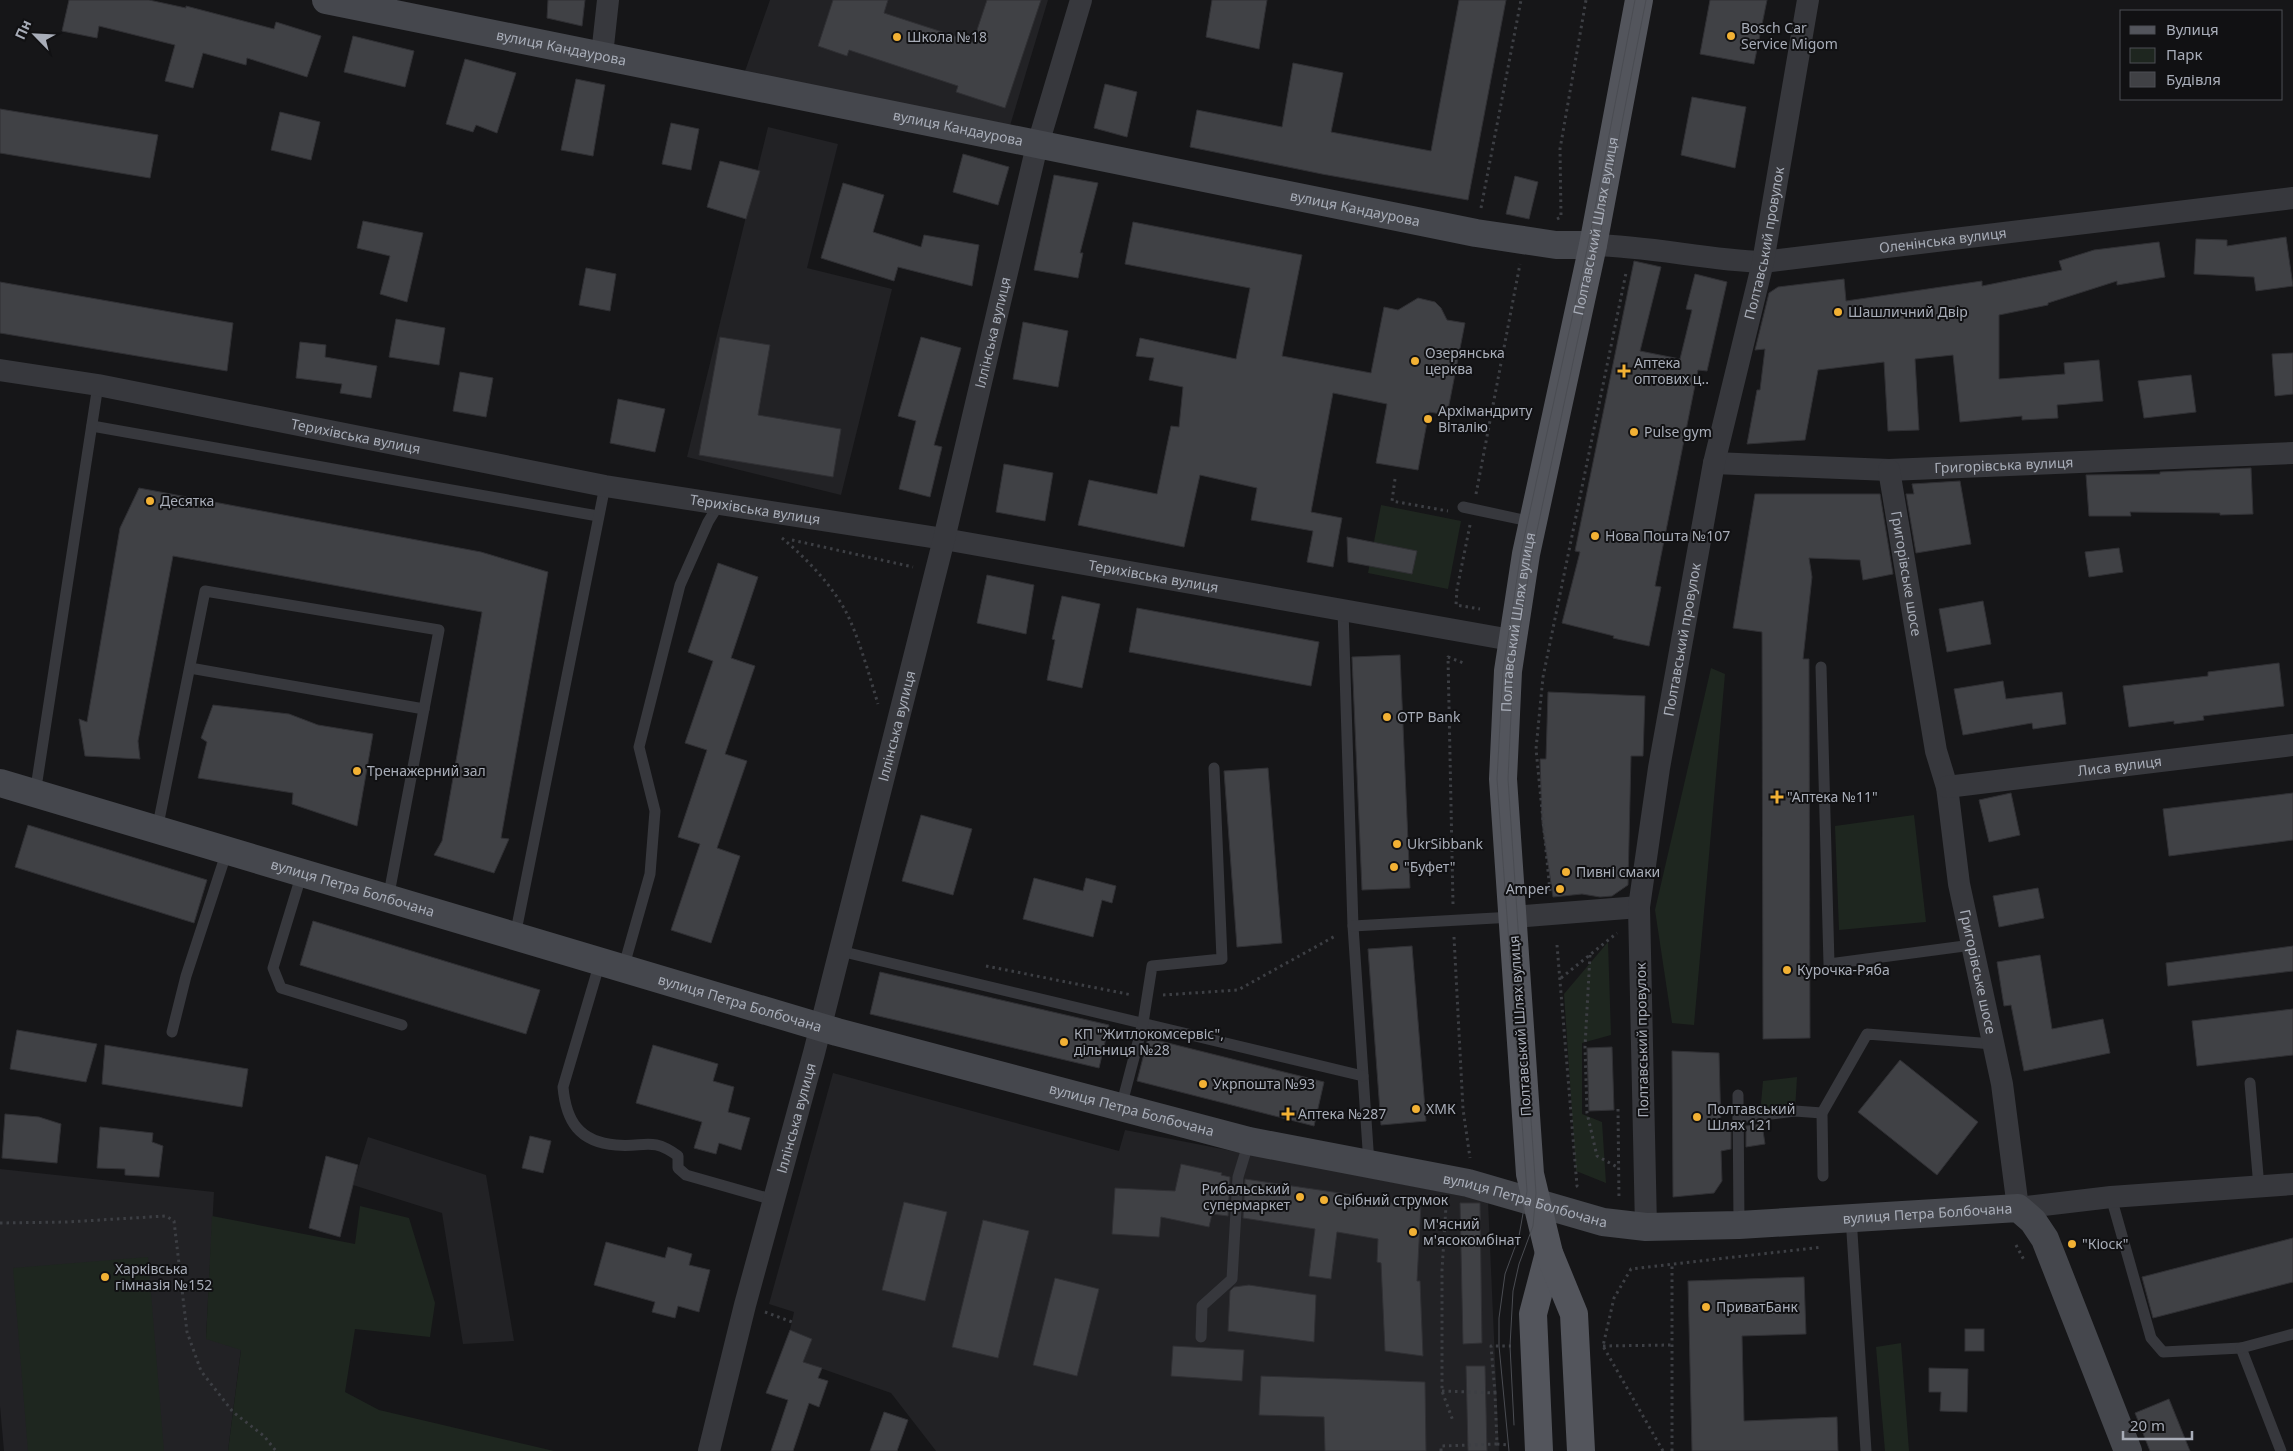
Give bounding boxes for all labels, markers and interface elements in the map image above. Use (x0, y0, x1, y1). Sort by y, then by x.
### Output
north arrow (10, 10, 60, 60)
legend (2120, 10, 2283, 100)
text: Пн (10, 17, 35, 42)
place label: Bosch Car Service Migom (1741, 18, 1838, 53)
text: Вулиця (2166, 19, 2219, 39)
street label: вулиця Кандаурова (495, 25, 628, 70)
place label: Школа №18 (907, 27, 987, 46)
marker: Bosch Car Service Migom (1725, 30, 1737, 42)
marker: Школа №18 (891, 31, 903, 43)
text: Парк (2166, 44, 2202, 64)
text: Будівля (2166, 69, 2221, 89)
street label: вулиця Кандаурова (892, 105, 1025, 150)
street label: Полтавський Шлях вулиця (1568, 135, 1622, 317)
street label: Полтавський провулок (1739, 165, 1788, 322)
street label: вулиця Кандаурова (1288, 186, 1422, 230)
street label: Оленінська вулиця (1878, 223, 2007, 257)
street label: Іллінська вулиця (970, 275, 1015, 390)
place label: Шашличний Двір (1848, 302, 1968, 321)
marker: Шашличний Двір (1832, 306, 1844, 318)
place label: Озерянська церква (1425, 343, 1505, 378)
place label: Аптека оптових ц‥ (1634, 353, 1709, 388)
marker: Озерянська церква (1409, 355, 1421, 367)
marker: Аптека оптових ц‥ (1618, 365, 1630, 377)
place label: Архімандриту Віталію (1438, 401, 1533, 436)
marker: Архімандриту Віталію (1422, 413, 1434, 425)
street label: Терихівська вулиця (289, 414, 422, 458)
place label: Pulse gym (1644, 422, 1712, 441)
marker: Pulse gym (1628, 426, 1640, 438)
street label: Григорівська вулиця (1934, 452, 2074, 477)
street label: Терихівська вулиця (689, 489, 822, 529)
place label: Десятка (160, 491, 214, 510)
marker: Десятка (144, 495, 156, 507)
street label: Григорівське шосе (1887, 509, 1927, 638)
place label: Нова Пошта №107 (1605, 526, 1730, 545)
street label: Полтавський Шлях вулиця (1496, 530, 1539, 712)
marker: Нова Пошта №107 (1589, 530, 1601, 542)
street label: Терихівська вулиця (1087, 555, 1220, 597)
street label: Полтавський провулок (1659, 561, 1705, 718)
street label: Іллінська вулиця (873, 668, 919, 783)
place label: OTP Bank (1397, 707, 1461, 726)
marker: OTP Bank (1381, 711, 1393, 723)
street label: Лиса вулиця (2077, 751, 2163, 780)
place label: Тренажерний зал (367, 761, 486, 780)
marker: Тренажерний зал (351, 765, 363, 777)
place label: "Аптека №11" (1787, 787, 1878, 806)
marker: "Аптека №11" (1771, 791, 1783, 803)
place label: UkrSibbank (1407, 834, 1484, 853)
marker: UkrSibbank (1391, 838, 1403, 850)
street label: вулиця Петра Болбочана (269, 854, 437, 921)
place label: "Буфет" (1404, 857, 1455, 876)
marker: "Буфет" (1388, 861, 1400, 873)
place label: Пивні смаки (1576, 862, 1660, 881)
marker: Пивні смаки (1560, 866, 1572, 878)
place label: Amper (1506, 879, 1550, 898)
marker: Amper (1554, 883, 1566, 895)
street label: Григорівське шосе (1956, 908, 2001, 1036)
street label: Полтавський Шлях вулиця (1504, 935, 1535, 1117)
place label: Курочка-Ряба (1797, 960, 1890, 979)
street label: Полтавський провулок (1631, 962, 1652, 1118)
marker: Курочка-Ряба (1781, 964, 1793, 976)
street label: вулиця Петра Болбочана (656, 969, 824, 1036)
place label: КП "Житлокомсервіс", дільниця №28 (1074, 1024, 1224, 1059)
marker: КП "Житлокомсервіс", дільниця №28 (1058, 1036, 1070, 1048)
street label: Іллінська вулиця (771, 1061, 820, 1175)
place label: Укрпошта №93 (1213, 1074, 1315, 1093)
marker: Укрпошта №93 (1197, 1078, 1209, 1090)
street label: вулиця Петра Болбочана (1047, 1079, 1216, 1140)
place label: ХМК (1426, 1099, 1456, 1118)
place label: Полтавський Шлях 121 (1707, 1099, 1795, 1134)
marker: ХМК (1410, 1103, 1422, 1115)
place label: Аптека №287 (1298, 1104, 1386, 1123)
marker: Аптека №287 (1282, 1108, 1294, 1120)
marker: Полтавський Шлях 121 (1691, 1111, 1703, 1123)
street label: вулиця Петра Болбочана (1441, 1168, 1608, 1231)
place label: Рибальський супермаркет (1201, 1179, 1290, 1214)
place label: Срібний струмок (1334, 1190, 1449, 1209)
marker: Рибальський супермаркет (1294, 1191, 1306, 1203)
marker: Срібний струмок (1318, 1194, 1330, 1206)
street label: вулиця Петра Болбочана (1842, 1198, 2013, 1228)
place label: М'ясний м'ясокомбінат (1423, 1214, 1521, 1249)
marker: М'ясний м'ясокомбінат (1407, 1226, 1419, 1238)
place label: "Кіоск" (2082, 1234, 2128, 1253)
marker: "Кіоск" (2066, 1238, 2078, 1250)
place label: Харківська гімназія №152 (115, 1259, 212, 1294)
marker: Харківська гімназія №152 (99, 1271, 111, 1283)
place label: ПриватБанк (1716, 1297, 1798, 1316)
marker: ПриватБанк (1700, 1301, 1712, 1313)
scale bar (2123, 1408, 2192, 1440)
text: 20 m (2130, 1415, 2165, 1435)

